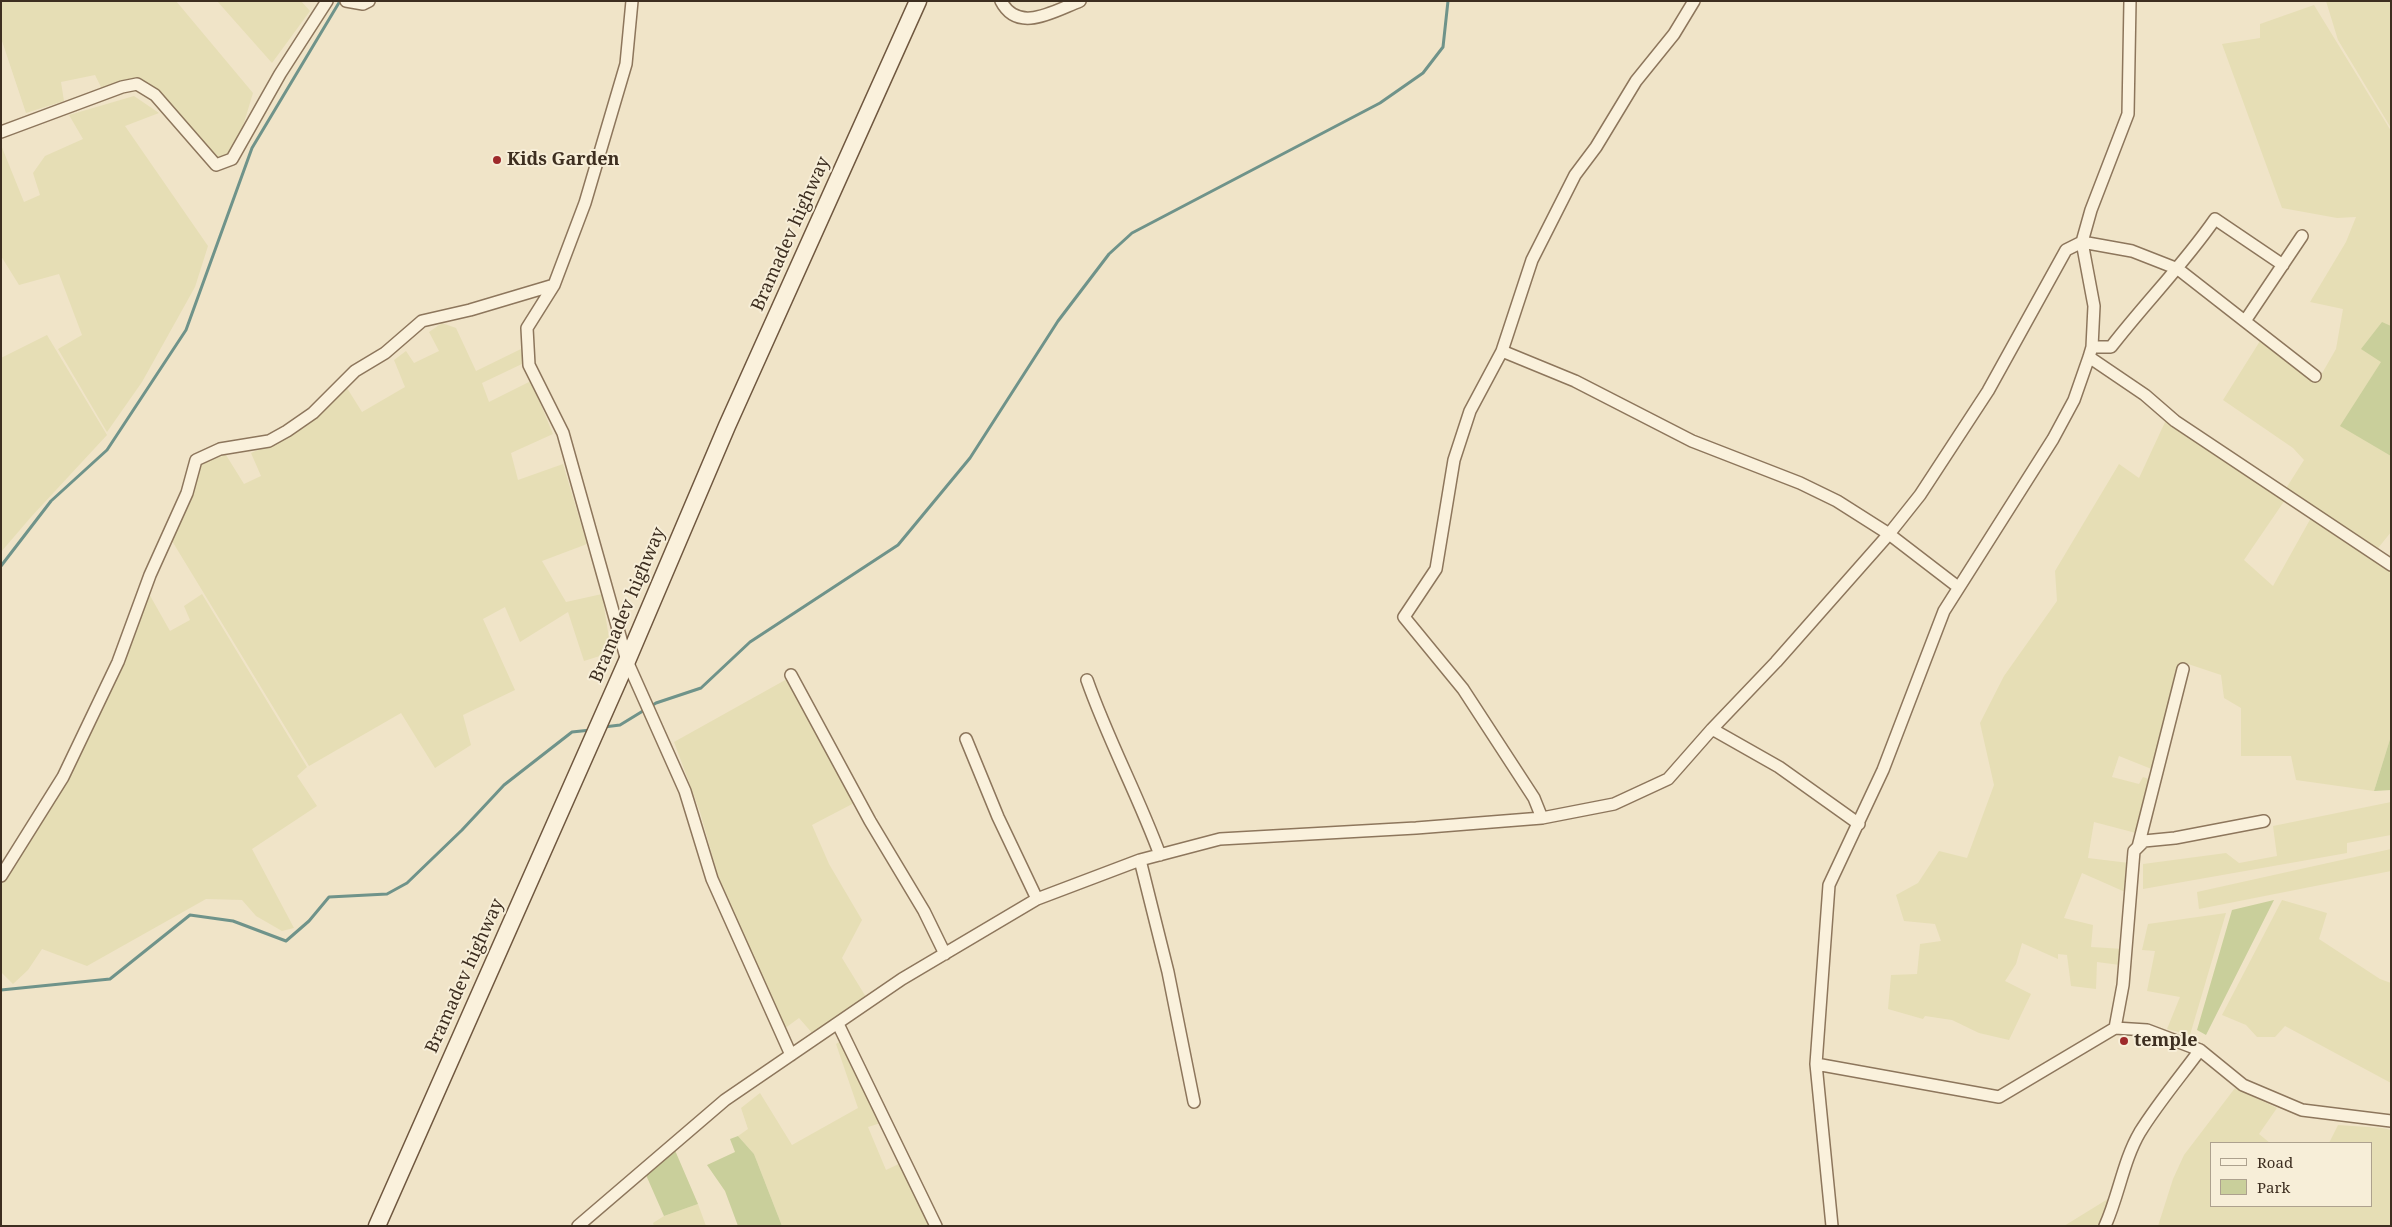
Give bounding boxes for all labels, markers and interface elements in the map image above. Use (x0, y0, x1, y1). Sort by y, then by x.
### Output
place label: Kids Garden (507, 149, 620, 171)
street label: Bramadev highway (747, 153, 835, 315)
marker: Kids Garden (491, 154, 503, 166)
street label: Bramadev highway (585, 524, 671, 686)
street label: Bramadev highway (421, 895, 509, 1057)
place label: temple (2134, 1030, 2198, 1052)
marker: temple (2118, 1035, 2130, 1047)
legend (2210, 1142, 2372, 1207)
text: Road (2257, 1152, 2293, 1172)
text: Park (2257, 1177, 2290, 1197)

